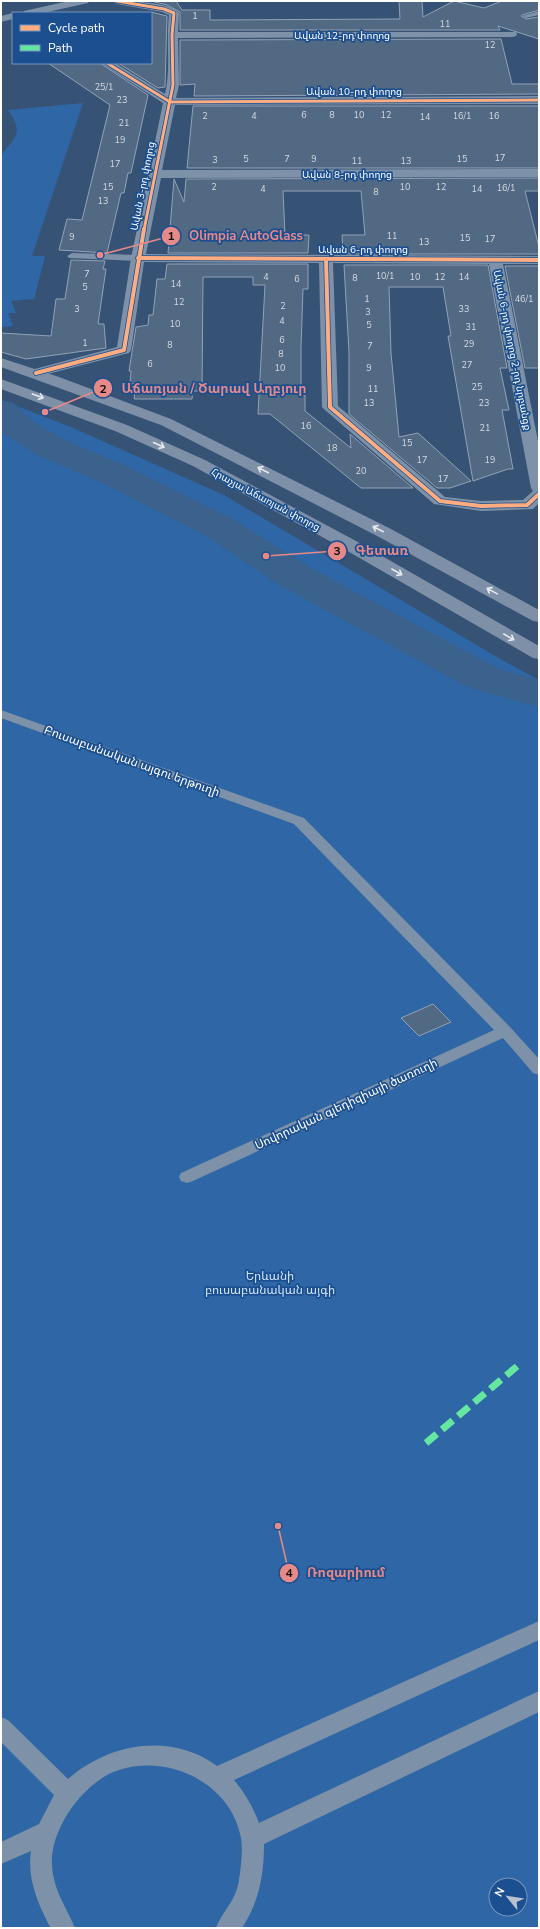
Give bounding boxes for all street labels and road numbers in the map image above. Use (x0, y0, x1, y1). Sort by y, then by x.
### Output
street label: Ավան 12-րդ փողոց (294, 29, 390, 43)
street label: Ավան 10-րդ փողոց (306, 85, 402, 99)
street label: Ավան 3-րդ փողոց (128, 141, 158, 232)
street label: Ավան 8-րդ փողոց (302, 168, 392, 182)
street label: Ավան 6-րդ փողոց (318, 243, 408, 257)
street label: Ավան 6-րդ փողոց 2-րդ նրբանցք (490, 269, 534, 432)
street label: Հրաչյա Աճառյան փողոց (209, 465, 322, 535)
street label: Բուսաբանական այգու երթուղի (42, 722, 222, 800)
street label: Սովորական գլեդիզիայի ծառուղի (252, 1055, 440, 1153)

